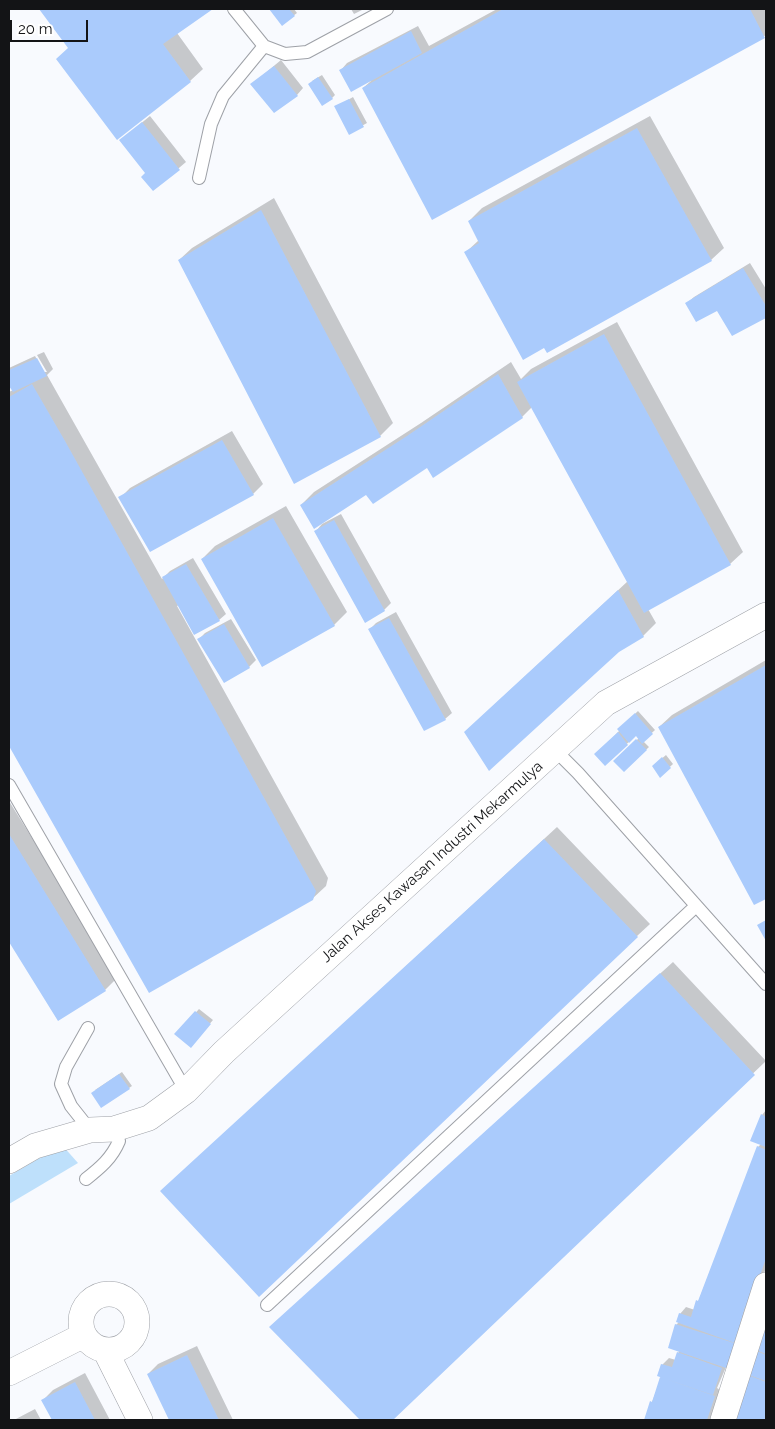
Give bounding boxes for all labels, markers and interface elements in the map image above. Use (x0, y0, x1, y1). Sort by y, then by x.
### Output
scale bar (12, 10, 90, 42)
text: 20 m (18, 20, 53, 38)
street label: Jalan Akses Kawasan Industri Mekarmulya (317, 758, 547, 966)

